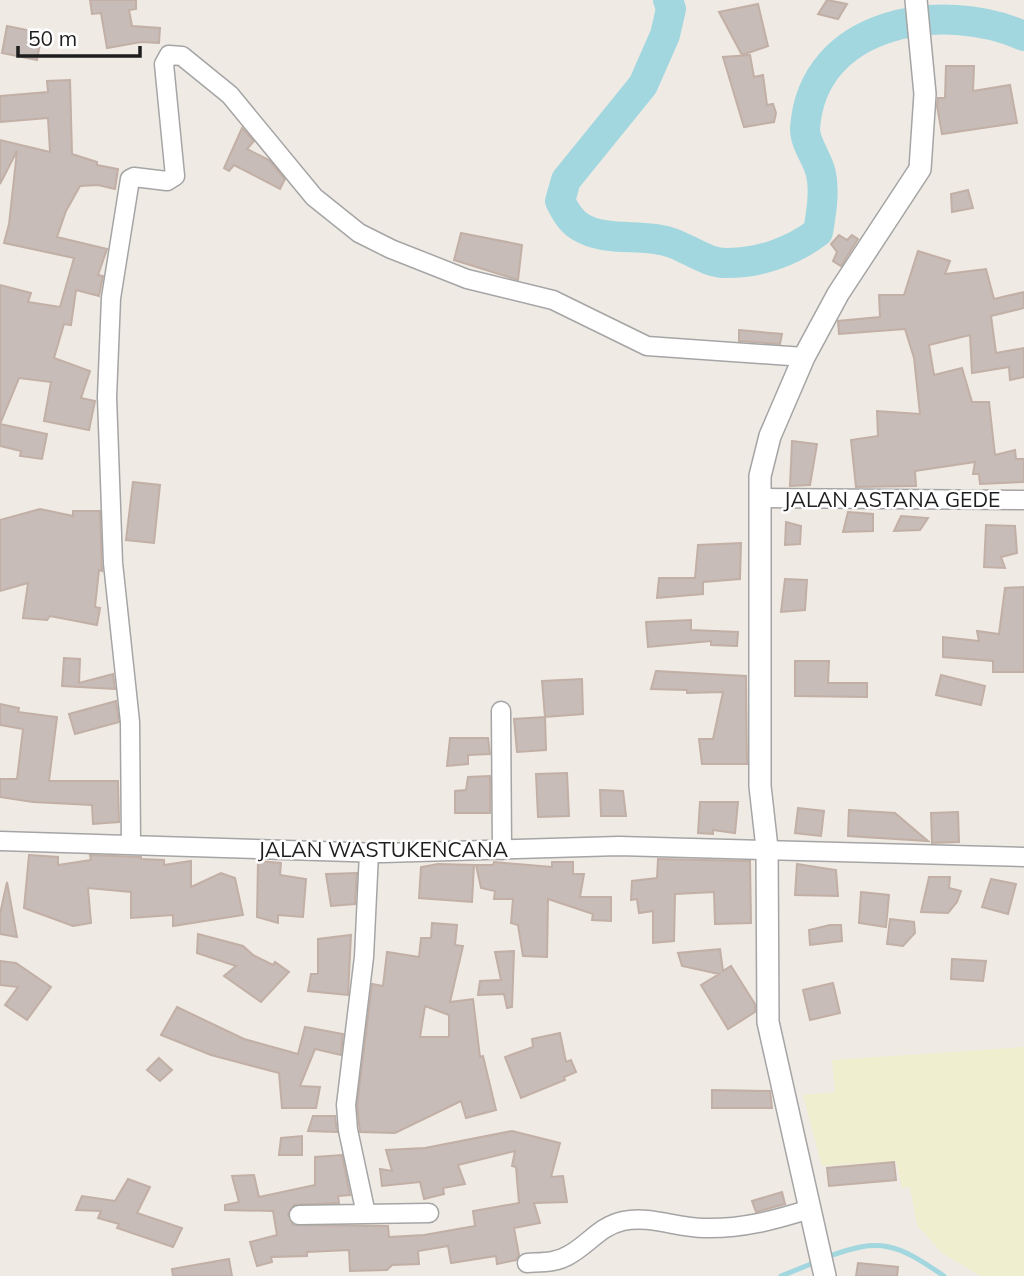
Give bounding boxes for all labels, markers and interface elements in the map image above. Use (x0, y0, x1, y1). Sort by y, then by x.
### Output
scale bar (18, 14, 140, 58)
text: 50 m (28, 25, 77, 51)
street label: JALAN ASTANA GEDE (784, 486, 1000, 512)
street label: JALAN WASTUKENCANA (258, 836, 509, 862)

